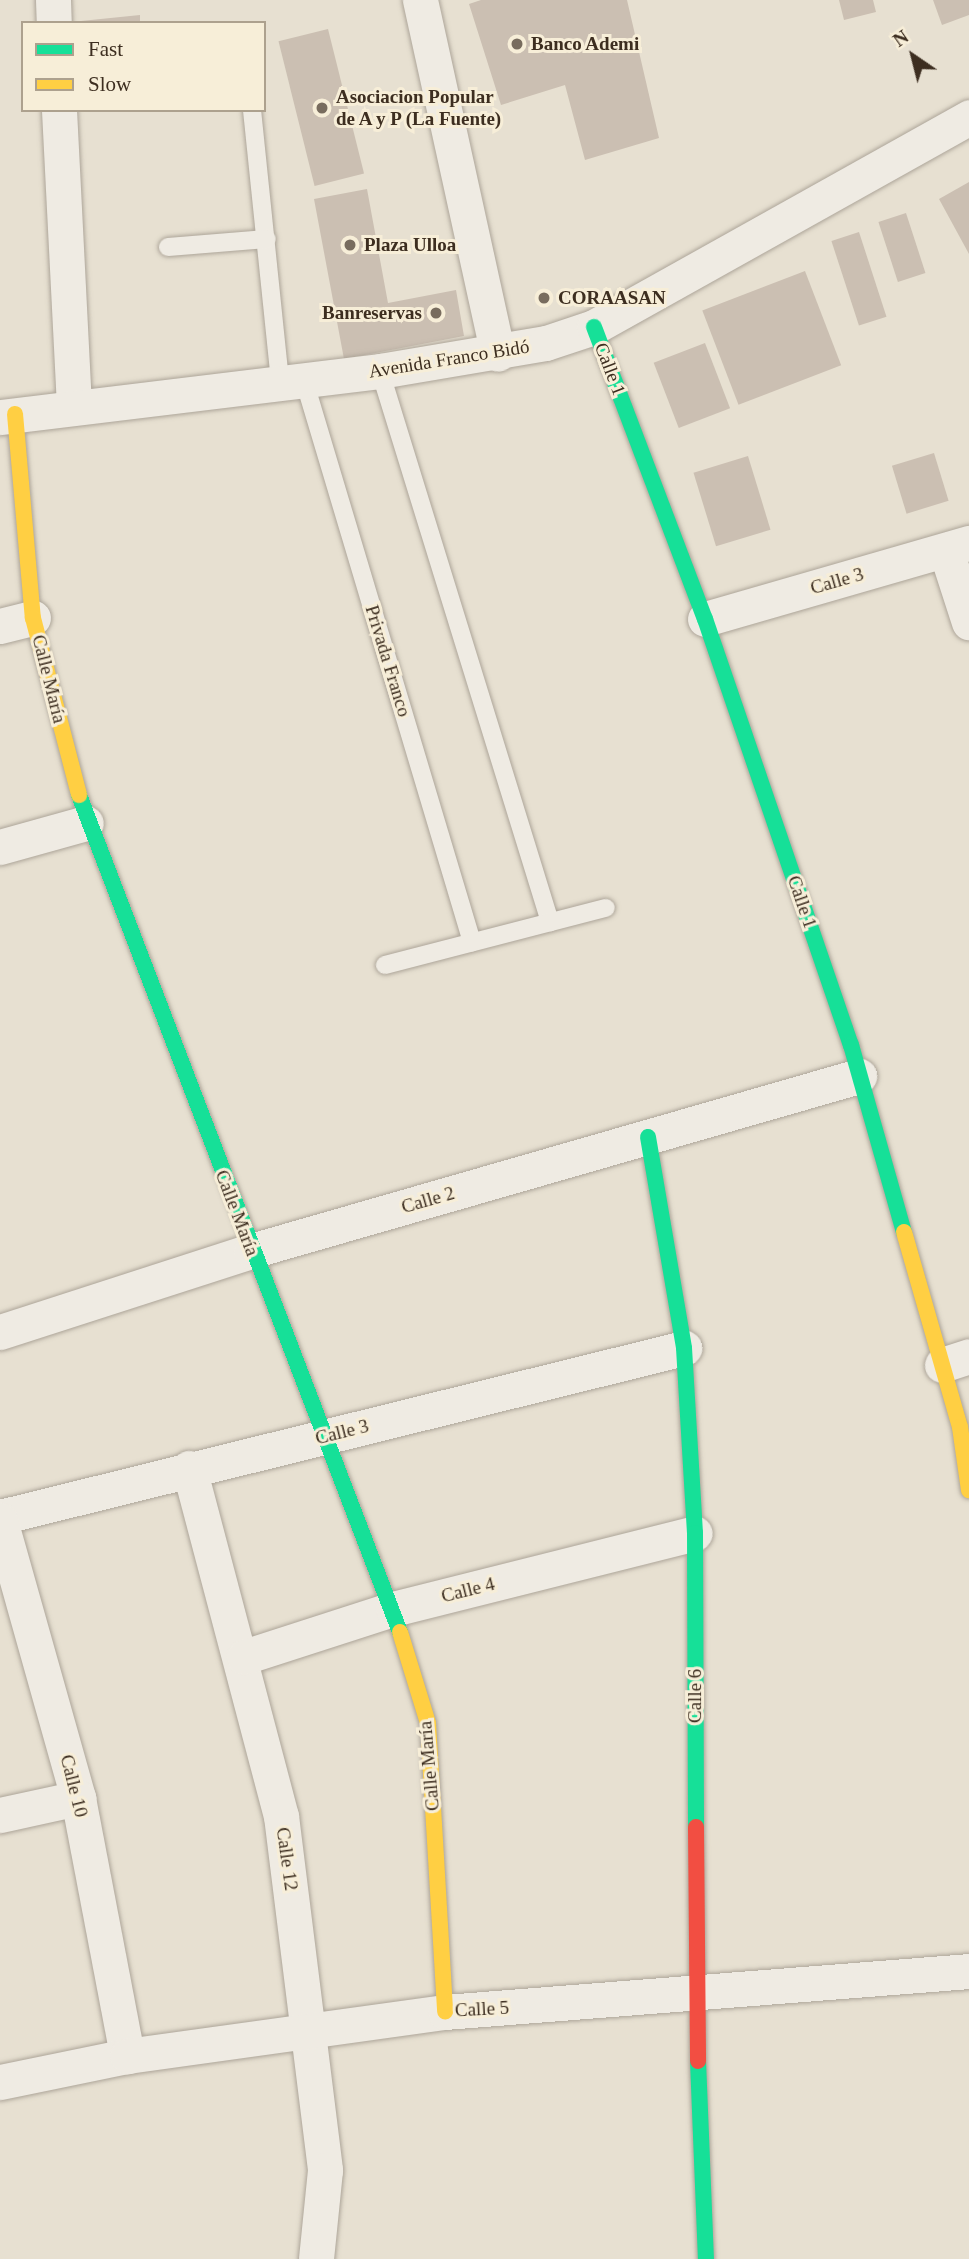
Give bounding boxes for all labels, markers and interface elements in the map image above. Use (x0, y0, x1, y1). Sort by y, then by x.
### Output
legend (21, 21, 266, 112)
north arrow (878, 21, 948, 91)
text: N (889, 26, 912, 51)
place label: Banco Ademi (531, 33, 640, 55)
marker: Banco Ademi (509, 36, 525, 52)
text: Fast (88, 37, 123, 61)
text: Slow (88, 72, 131, 96)
place label: Asociacion Popular de A y P (La Fuente) (336, 86, 504, 130)
marker: Asociacion Popular de A y P (La Fuente) (314, 100, 330, 116)
place label: Plaza Ulloa (364, 234, 456, 256)
marker: Plaza Ulloa (342, 237, 358, 253)
place label: CORAASAN (558, 287, 666, 309)
marker: CORAASAN (536, 290, 552, 306)
place label: Banreservas (322, 302, 422, 324)
marker: Banreservas (428, 305, 444, 321)
street label: Avenida Franco Bidó (367, 335, 531, 383)
street label: Calle 1 (590, 340, 630, 398)
street label: Calle 3 (808, 563, 866, 599)
street label: Privada Franco (360, 602, 416, 720)
street label: Calle María (27, 632, 71, 726)
street label: Calle 1 (782, 873, 822, 931)
street label: Calle María (210, 1167, 264, 1259)
street label: Calle 2 (399, 1182, 457, 1218)
street label: Calle 3 (313, 1414, 371, 1450)
street label: Calle 4 (439, 1572, 497, 1608)
street label: Calle 6 (684, 1669, 706, 1723)
street label: Calle María (414, 1720, 444, 1812)
street label: Calle 10 (55, 1752, 93, 1820)
street label: Calle 12 (271, 1826, 303, 1892)
street label: Calle 5 (454, 1996, 510, 2022)

